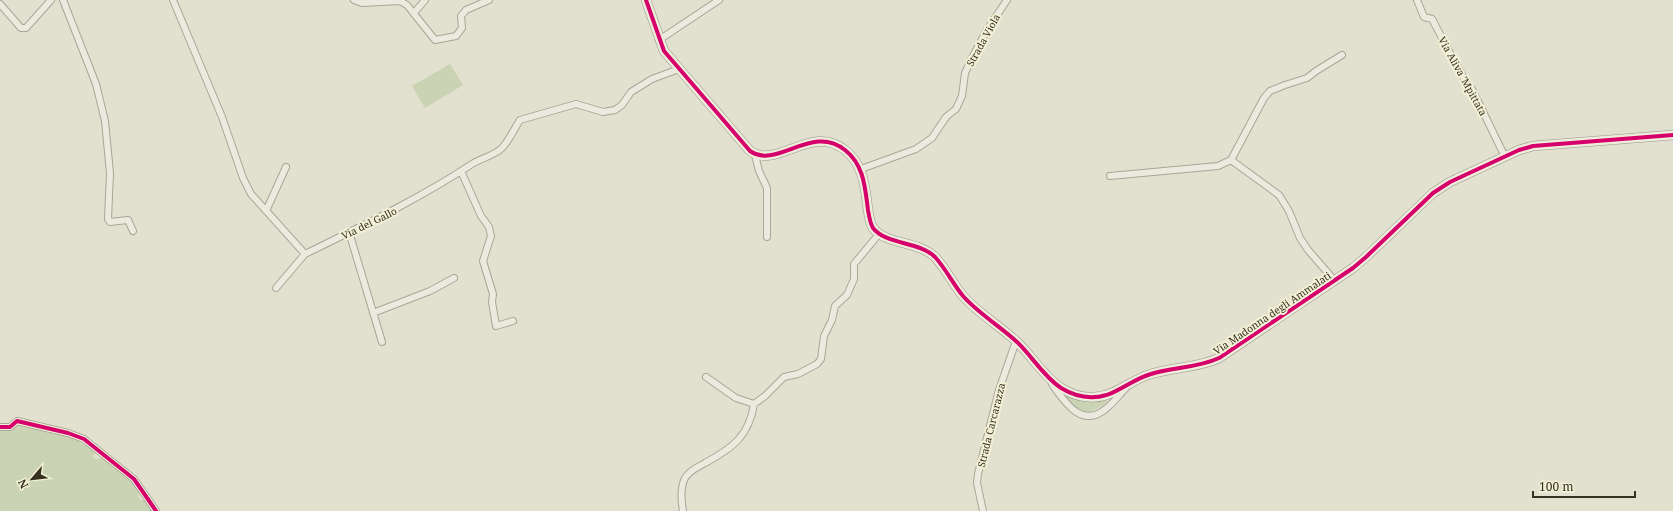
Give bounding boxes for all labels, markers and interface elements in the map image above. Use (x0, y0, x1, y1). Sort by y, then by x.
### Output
street label: Strada Viola (963, 11, 1003, 69)
street label: Via Aliva 'Mpittata (1435, 34, 1491, 118)
street label: Via del Gallo (339, 203, 399, 242)
street label: Via Madonna degli Ammalati (1210, 268, 1334, 358)
street label: Strada Carcarazza (974, 381, 1008, 469)
north arrow (12, 459, 52, 499)
scale bar (1533, 473, 1635, 499)
text: N (14, 476, 31, 491)
text: 100 m (1539, 478, 1574, 495)

